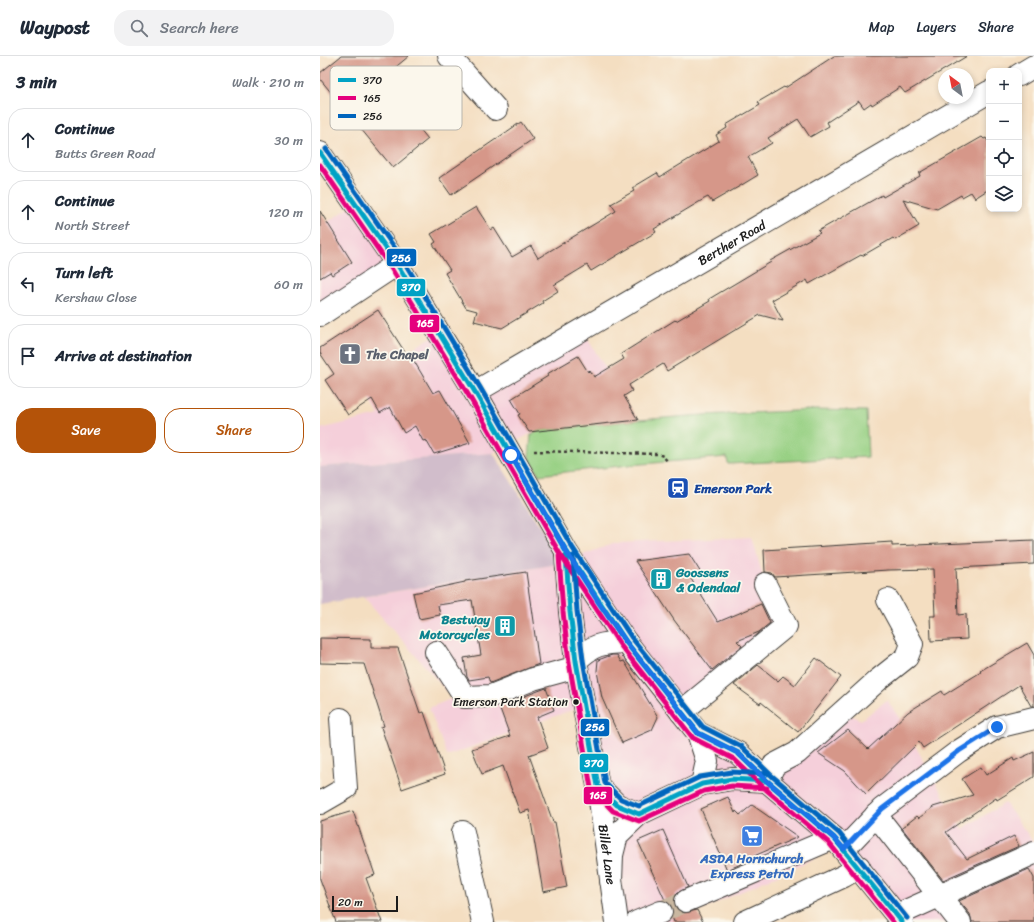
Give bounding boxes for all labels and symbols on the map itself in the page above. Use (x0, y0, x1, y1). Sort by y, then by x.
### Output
legend (330, 66, 462, 130)
north arrow (938, 68, 974, 104)
text: 370 (363, 71, 382, 90)
text: 165 (363, 89, 381, 108)
text: 256 (363, 107, 382, 126)
street label: Berther Road (693, 213, 771, 271)
line badge: 256 (386, 248, 417, 267)
text: 256 (390, 249, 411, 268)
line badge: 370 (396, 278, 426, 297)
text: 370 (400, 278, 421, 297)
line badge: 165 (409, 314, 440, 333)
text: 165 (416, 314, 434, 333)
church icon: The Chapel (337, 341, 363, 367)
place label: The Chapel (366, 343, 430, 366)
route start (502, 446, 520, 464)
station icon: Emerson Park (665, 475, 691, 501)
place label: Emerson Park (694, 477, 772, 500)
place label: Goossens & Odendaal (675, 561, 741, 599)
building icon: Goossens & Odendaal (648, 566, 674, 592)
place label: Bestway Motorcycles (419, 608, 491, 646)
building icon: Bestway Motorcycles (492, 613, 518, 639)
place label: Emerson Park Station (453, 691, 568, 713)
marker: Emerson Park Station (571, 697, 581, 707)
line badge: 256 (580, 718, 610, 737)
text: 256 (584, 718, 605, 737)
route end (988, 718, 1006, 736)
line badge: 370 (579, 753, 609, 773)
text: 370 (583, 754, 604, 773)
line badge: 165 (583, 786, 613, 805)
text: 165 (589, 786, 607, 805)
street label: Billet Lane (592, 823, 623, 886)
supermarket icon: ASDA Hornchurch Express Petrol (739, 823, 765, 849)
place label: ASDA Hornchurch Express Petrol (699, 847, 804, 885)
scale bar (332, 894, 398, 913)

